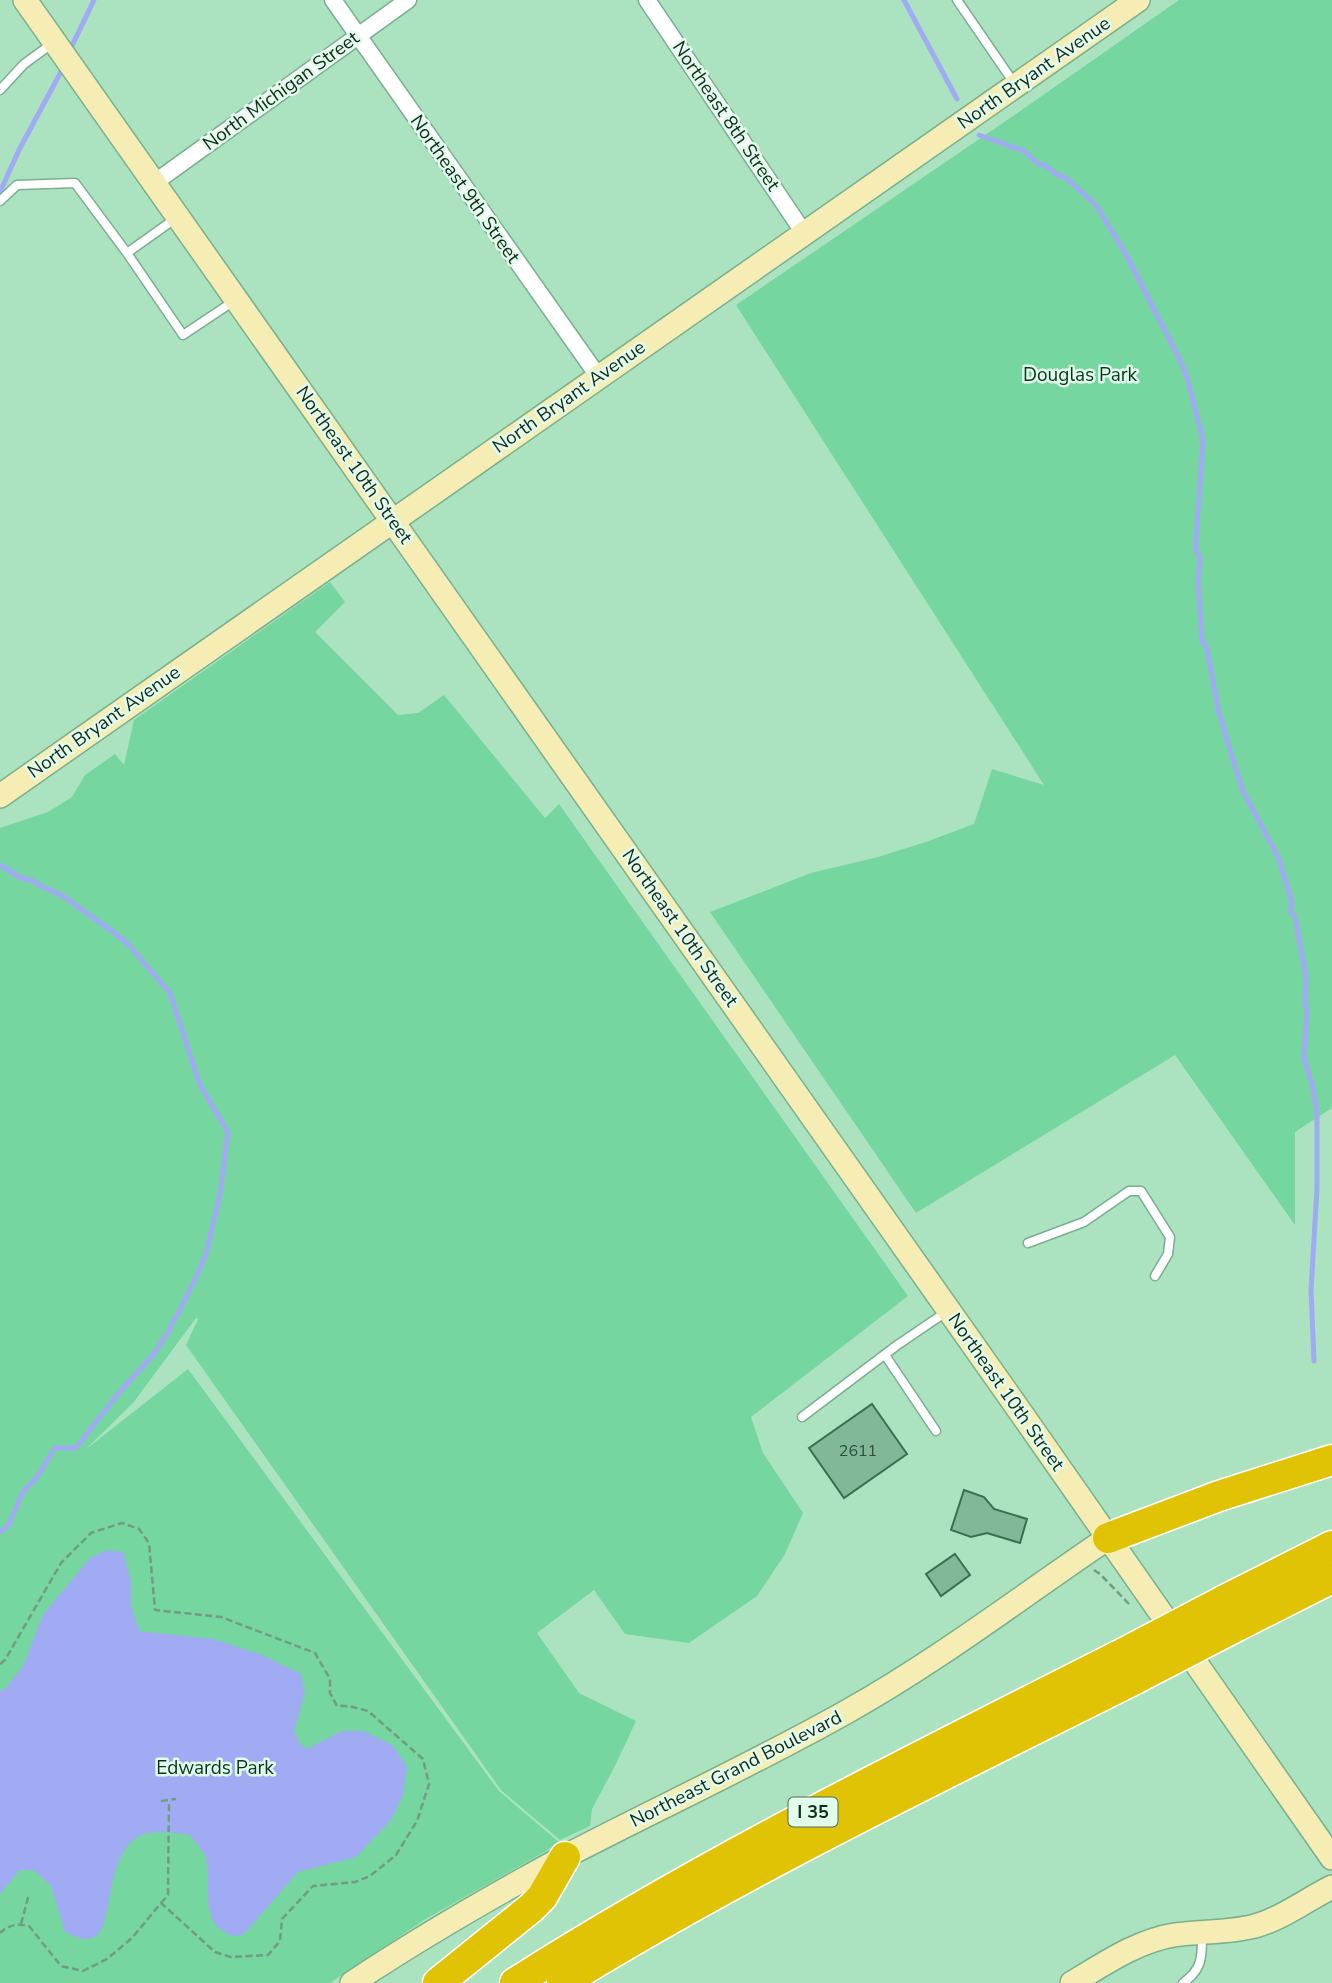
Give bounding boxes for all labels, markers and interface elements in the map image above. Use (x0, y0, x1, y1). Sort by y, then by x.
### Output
street label: North Bryant Avenue (952, 10, 1116, 136)
street label: North Michigan Street (197, 25, 365, 157)
street label: Northeast 8th Street (666, 36, 786, 196)
street label: Northeast 9th Street (404, 110, 526, 269)
street label: North Bryant Avenue (487, 334, 651, 460)
park label: Douglas Park (1023, 362, 1138, 388)
street label: Northeast 10th Street (290, 381, 419, 549)
street label: North Bryant Avenue (22, 659, 186, 785)
street label: Northeast 10th Street (616, 844, 745, 1012)
street label: Northeast 10th Street (942, 1308, 1071, 1476)
house number: 2611 (839, 1440, 877, 1462)
street label: Northeast Grand Boulevard (626, 1704, 846, 1834)
park label: Edwards Park (156, 1755, 274, 1781)
road number: I 35 (788, 1798, 838, 1826)

